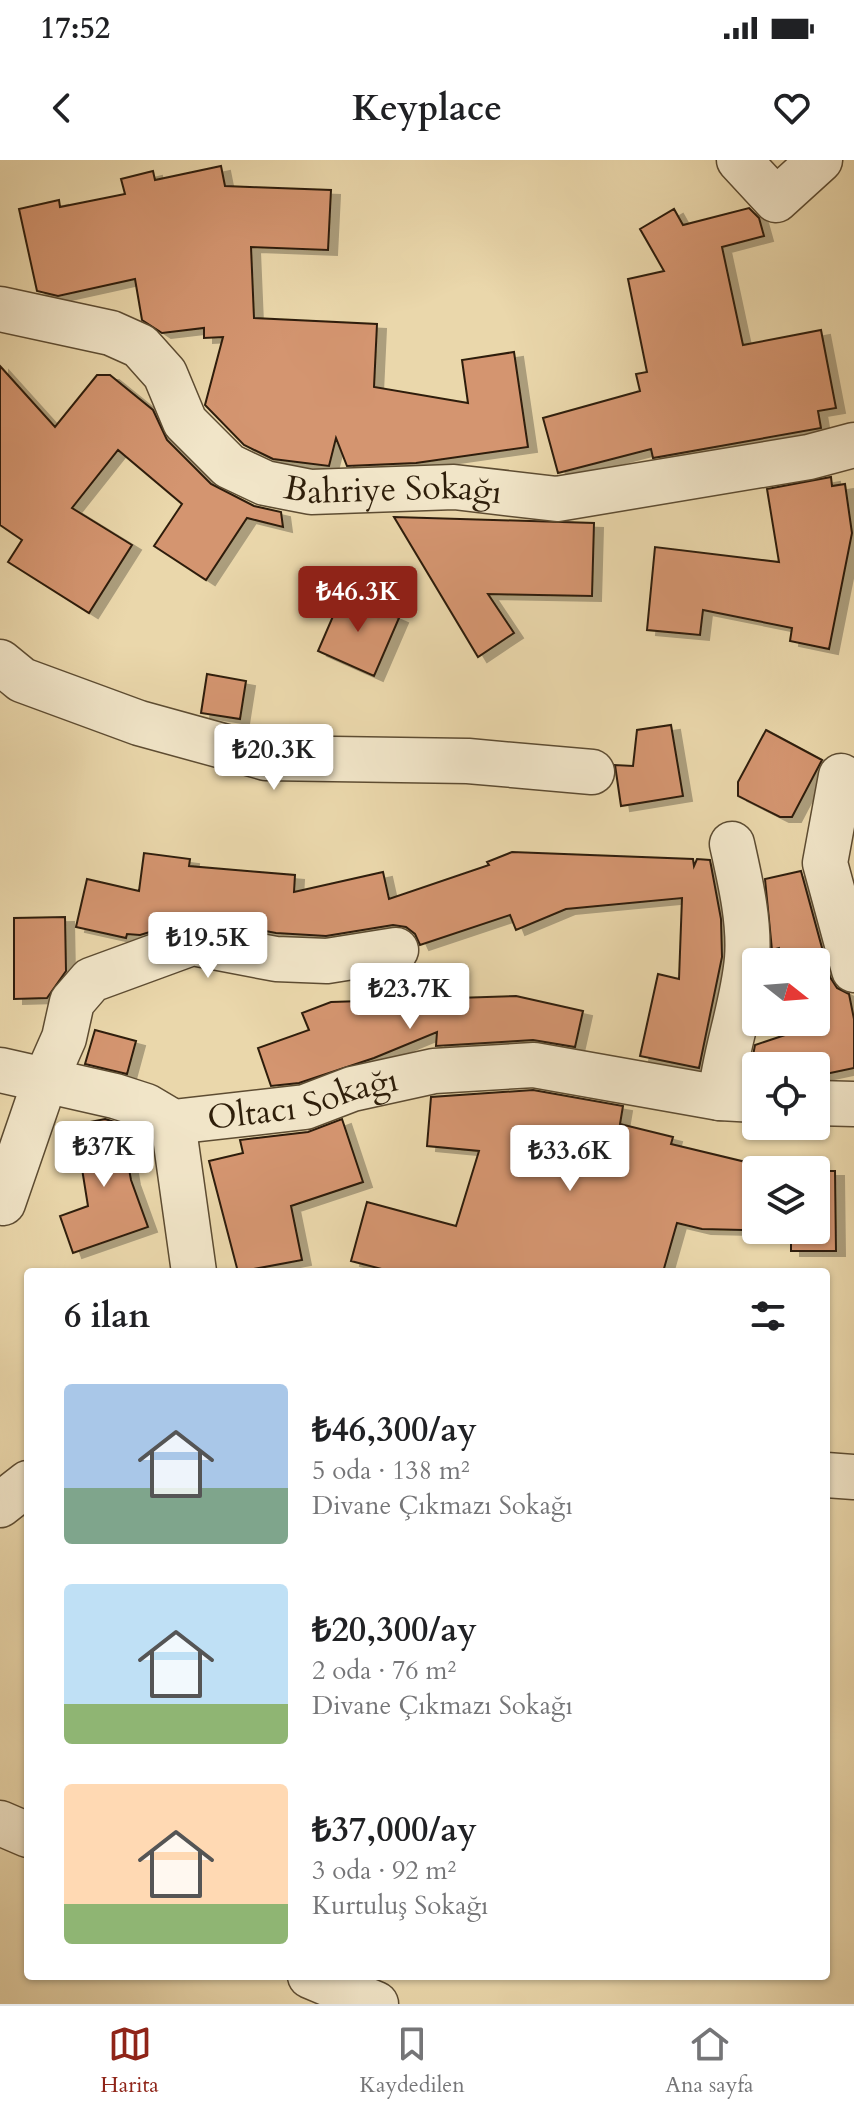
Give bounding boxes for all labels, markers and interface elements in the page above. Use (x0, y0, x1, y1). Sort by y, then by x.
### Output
text: 17:52 (40, 8, 110, 49)
text: Keyplace (352, 84, 502, 133)
icon: back (40, 86, 84, 130)
icon: heart (770, 86, 814, 130)
street label: Bahriye Sokağı (280, 464, 504, 515)
pin: ₺46.3K (293, 566, 423, 634)
text: ₺46.3K (316, 574, 400, 609)
pin: ₺20.3K (209, 724, 339, 792)
text: ₺20.3K (232, 732, 316, 767)
pin: ₺19.5K (143, 912, 273, 980)
text: ₺19.5K (166, 920, 250, 955)
north arrow (742, 948, 830, 1036)
map controls (742, 948, 830, 1244)
pin: ₺23.7K (345, 963, 475, 1031)
text: ₺23.7K (368, 971, 452, 1006)
button: locate (742, 1052, 830, 1140)
street label: Oltacı Sokağı (205, 1057, 402, 1141)
pin: ₺37K (57, 1121, 151, 1189)
pin: ₺33.6K (505, 1125, 635, 1193)
text: ₺37K (73, 1129, 135, 1164)
text: ₺33.6K (528, 1133, 612, 1168)
button: layers (742, 1156, 830, 1244)
text: 6 ilan (64, 1293, 150, 1339)
icon: filters (746, 1294, 790, 1338)
text: ₺46,300/ay (312, 1407, 477, 1453)
icon: home (128, 1416, 224, 1512)
text: 5 oda · 138 m² (312, 1453, 470, 1488)
text: Divane Çıkmazı Sokağı (312, 1488, 573, 1523)
text: ₺20,300/ay (312, 1607, 477, 1653)
icon: home (128, 1616, 224, 1712)
text: 2 oda · 76 m² (312, 1653, 456, 1688)
text: Divane Çıkmazı Sokağı (312, 1688, 573, 1723)
text: ₺37,000/ay (312, 1807, 477, 1853)
icon: home (128, 1816, 224, 1912)
text: 3 oda · 92 m² (312, 1853, 456, 1888)
text: Kurtuluş Sokağı (312, 1888, 488, 1923)
tab: Harita (100, 2022, 159, 2100)
tab: Kaydedilen (360, 2022, 465, 2100)
tab: Ana sayfa (665, 2022, 754, 2100)

